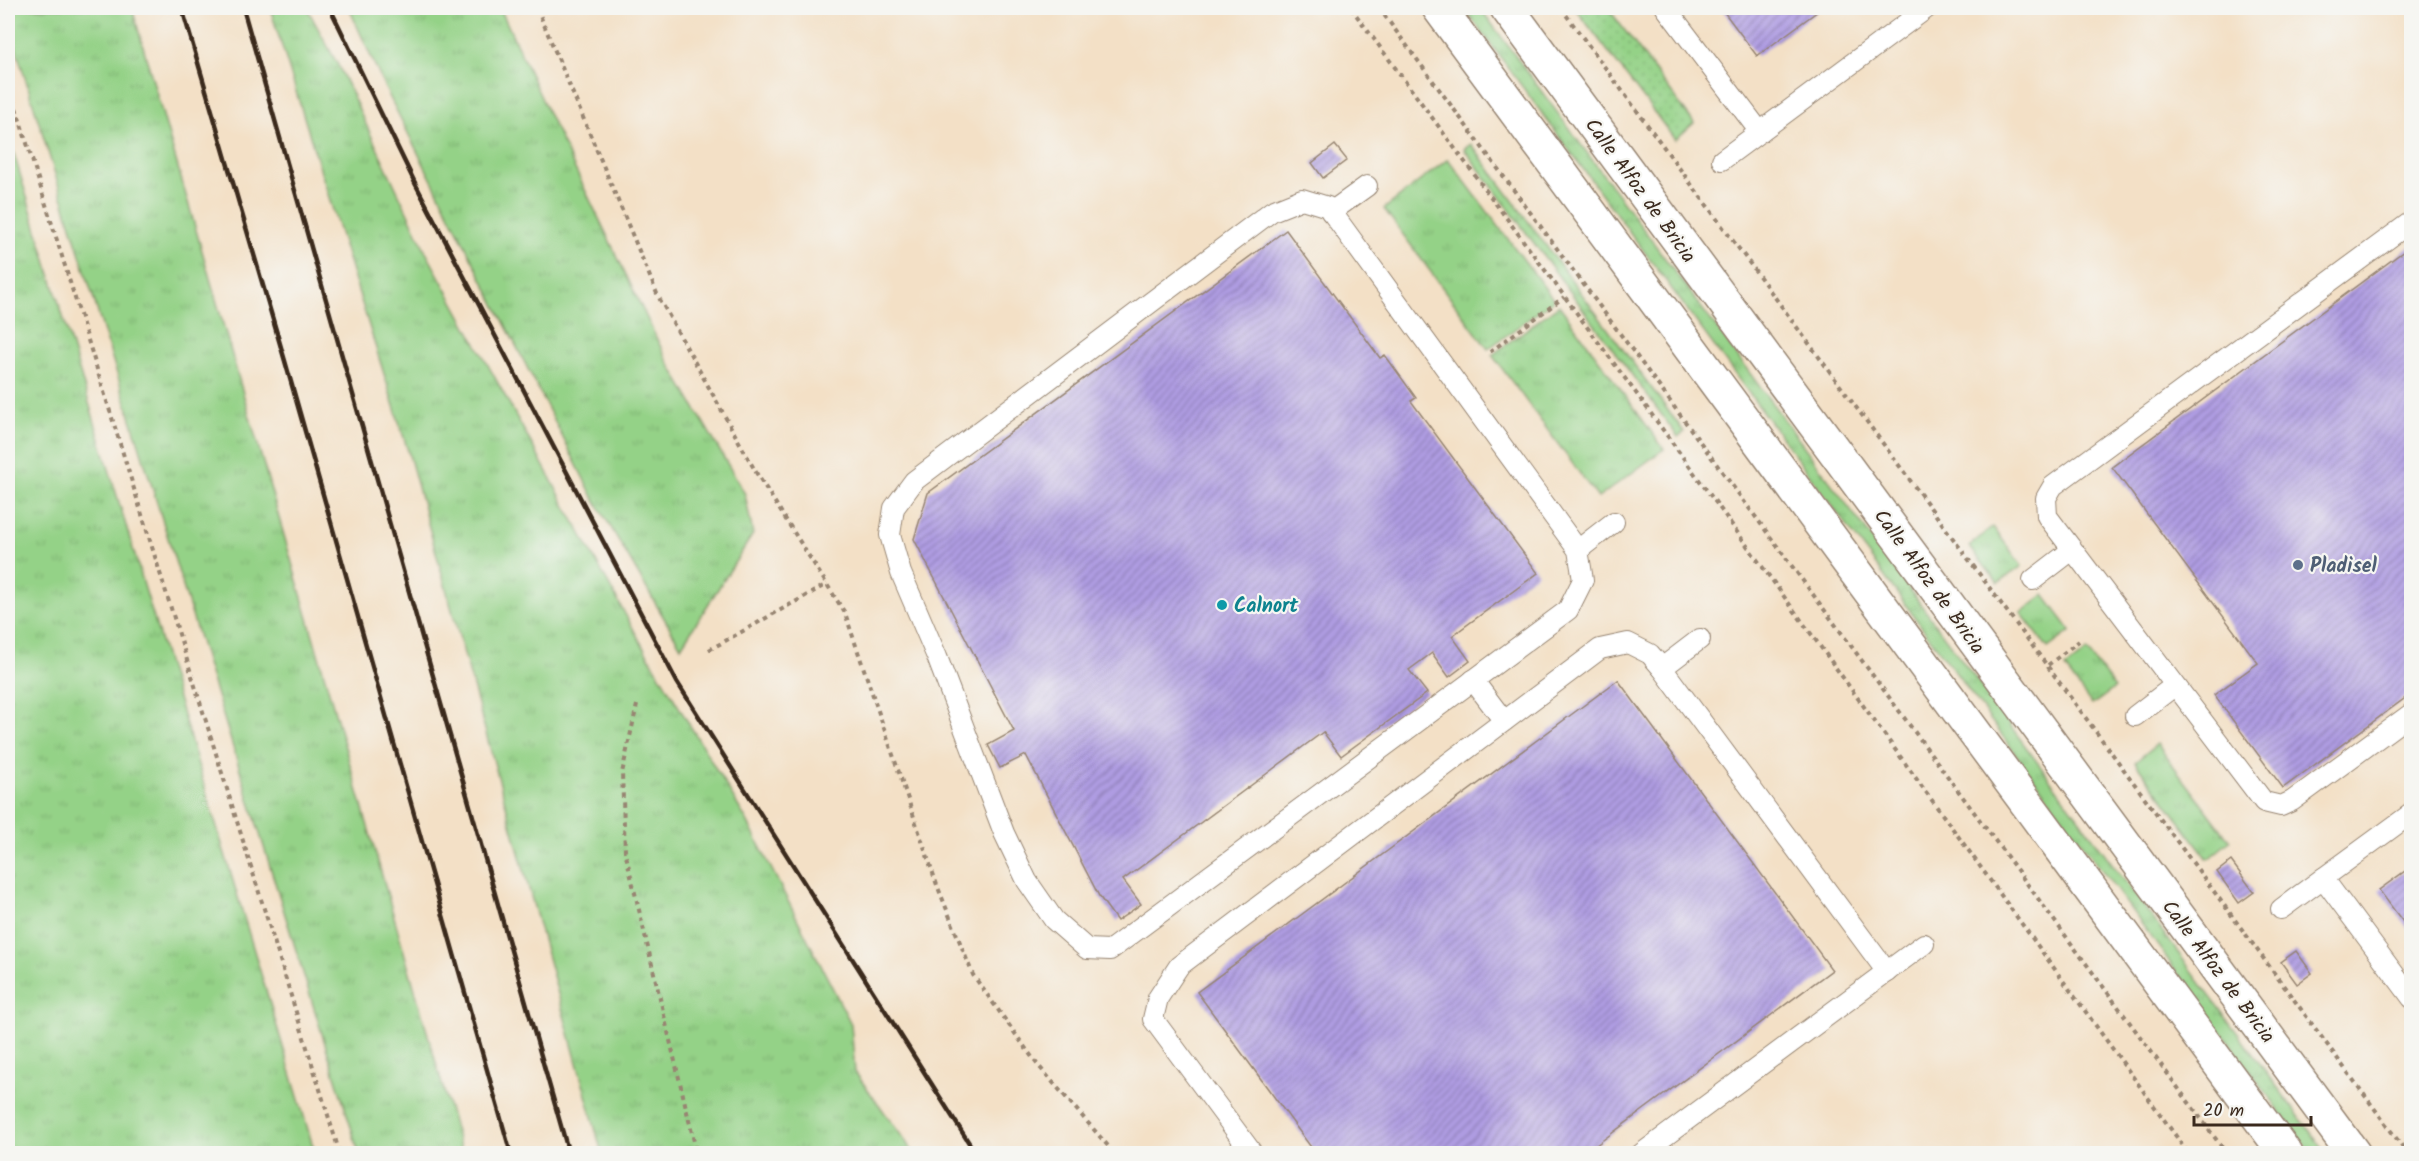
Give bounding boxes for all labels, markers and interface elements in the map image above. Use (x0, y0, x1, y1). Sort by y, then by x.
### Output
street label: Calle Alfoz de Bricia (1576, 112, 1703, 270)
street label: Calle Alfoz de Bricia (1865, 503, 1992, 661)
place label: Pladisel (2310, 551, 2378, 583)
marker: Pladisel (2291, 558, 2305, 572)
place label: Calnort (1234, 591, 1299, 623)
marker: Calnort (1215, 598, 1229, 612)
street label: Calle Alfoz de Bricia (2153, 894, 2282, 1051)
scale bar (2194, 1089, 2311, 1127)
text: 20 m (2203, 1097, 2244, 1126)

